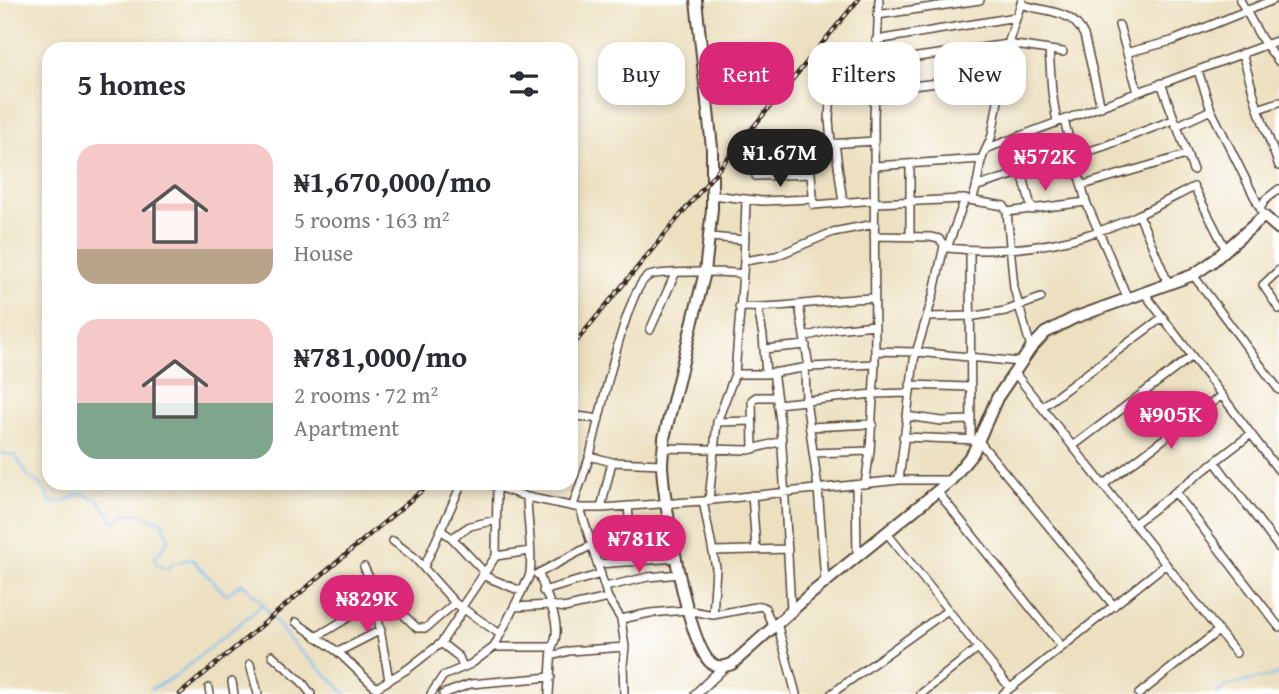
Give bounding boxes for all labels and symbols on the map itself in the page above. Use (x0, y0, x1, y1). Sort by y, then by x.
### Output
pin: ₦1.67M (723, 130, 837, 189)
pin: ₦572K (996, 134, 1094, 193)
pin: ₦905K (1122, 392, 1220, 451)
pin: ₦781K (590, 516, 688, 575)
pin: ₦829K (318, 576, 416, 635)

